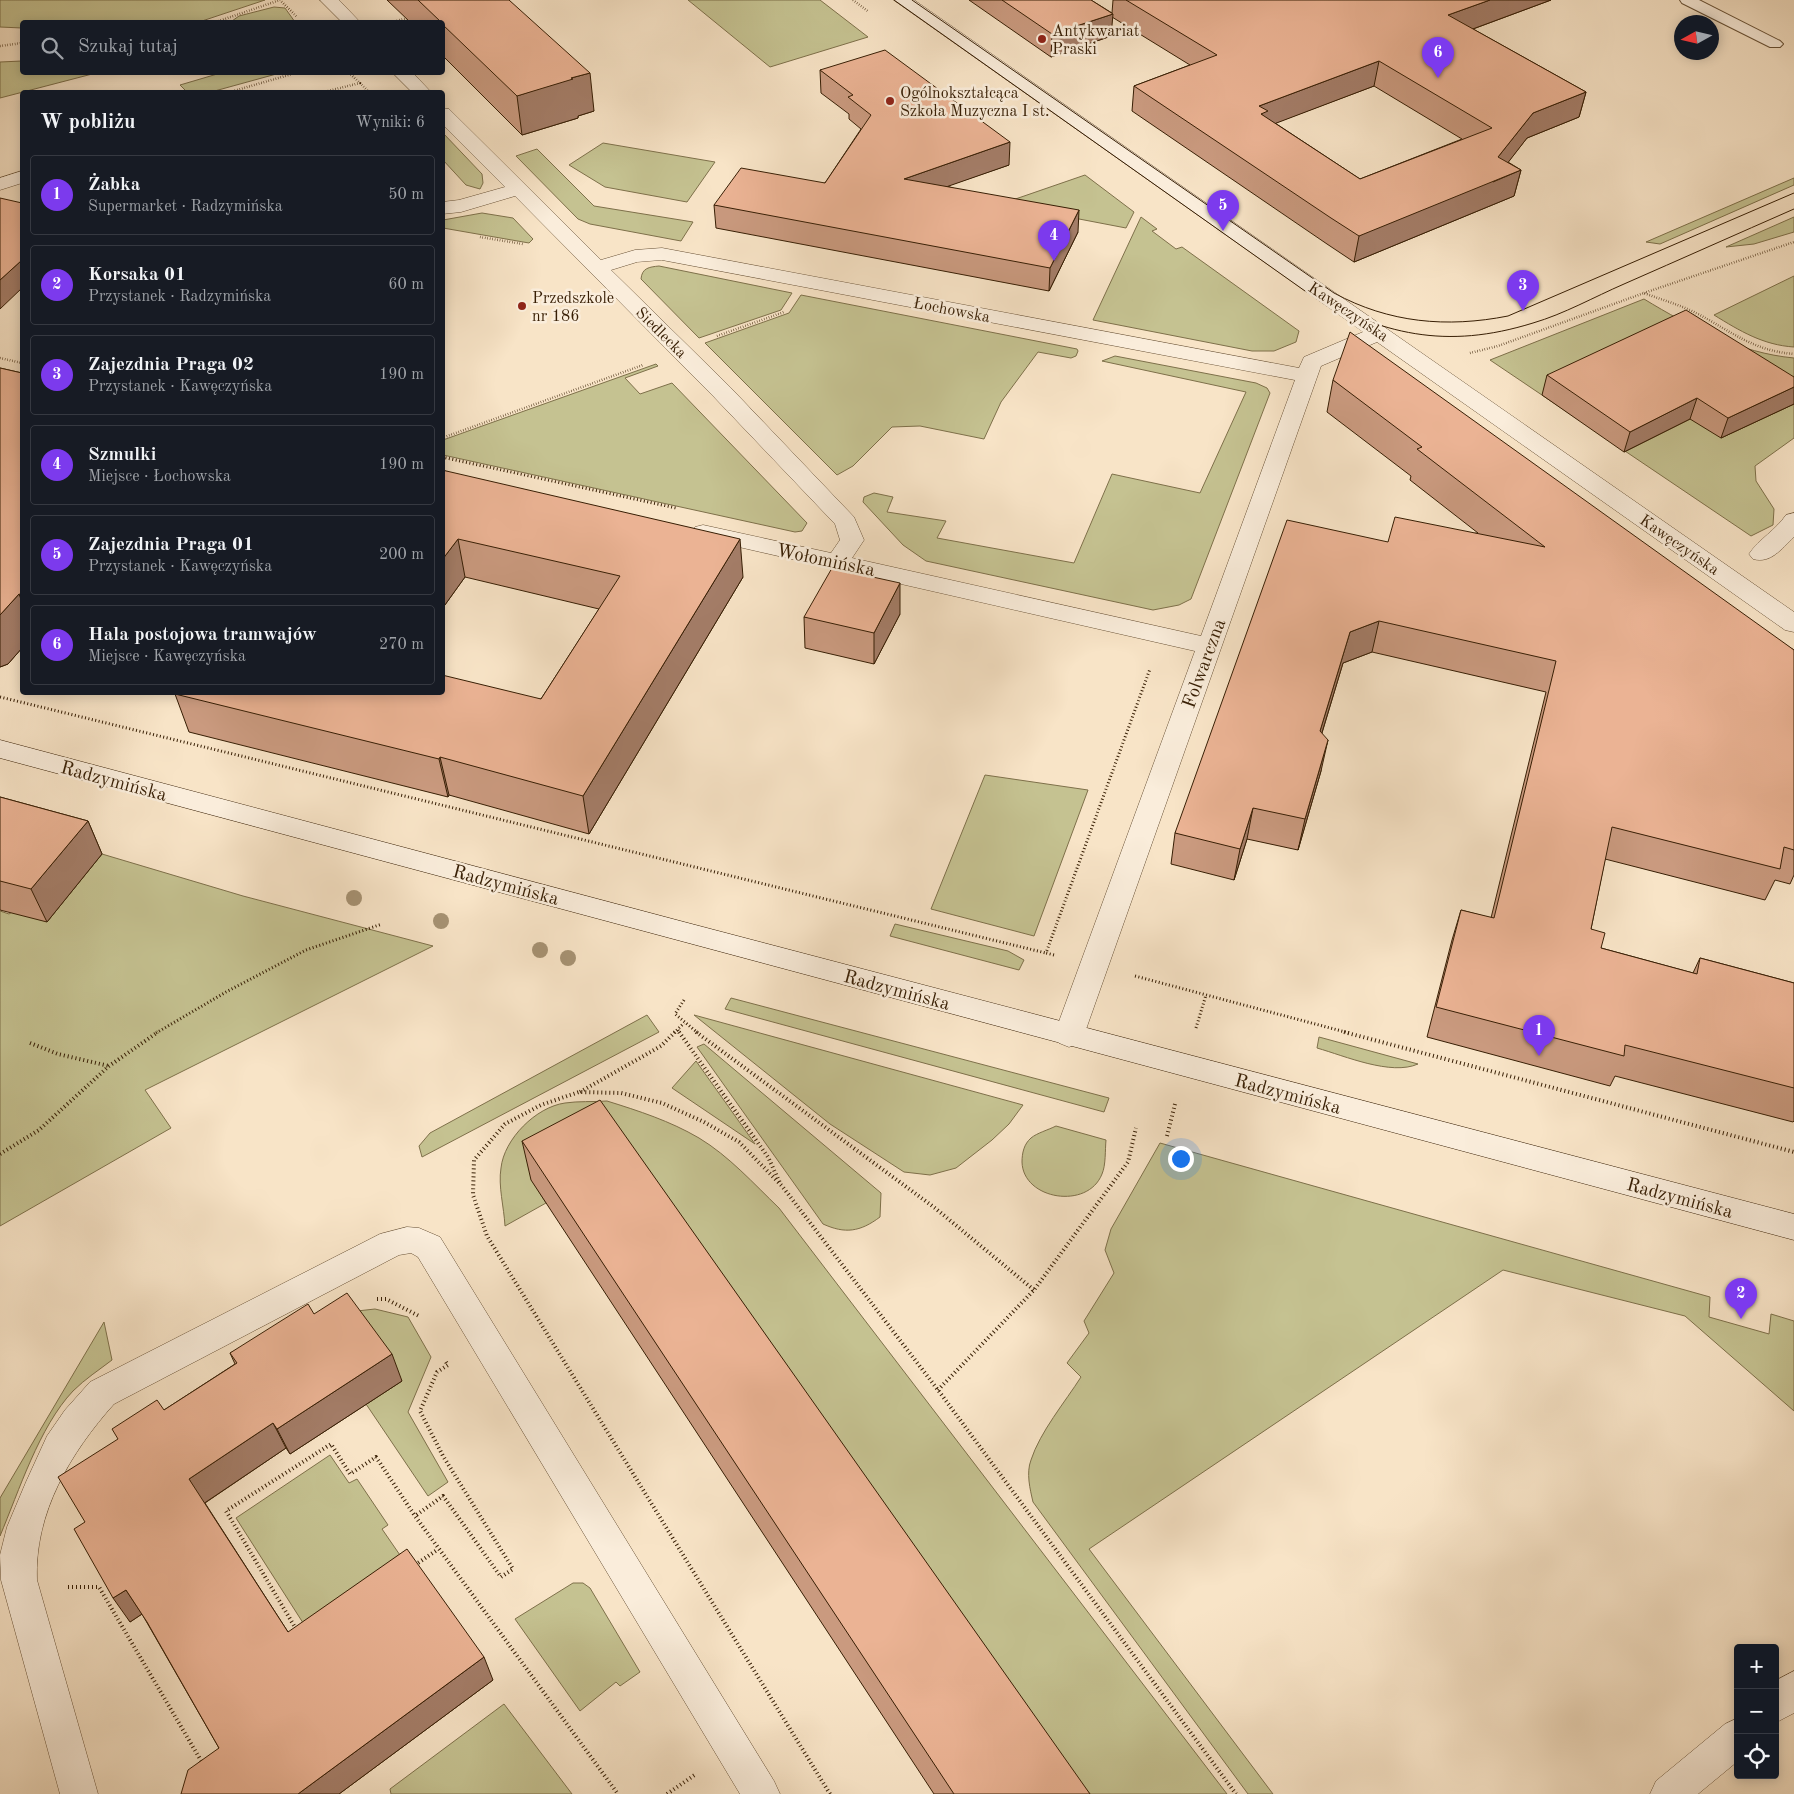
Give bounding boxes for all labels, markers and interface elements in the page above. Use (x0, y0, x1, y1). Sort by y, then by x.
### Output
north arrow (1674, 15, 1719, 60)
search box (20, 20, 445, 75)
place label: Antykwariat Praski (1052, 24, 1140, 58)
marker: Antykwariat Praski (1036, 33, 1048, 45)
icon: search (38, 34, 66, 62)
pin: 6 (1422, 37, 1454, 78)
text: Szukaj tutaj (78, 38, 178, 57)
place label: Ogólnokształcąca Szkoła Muzyczna I st. (900, 86, 1050, 120)
marker: Ogólnokształcąca Szkoła Muzyczna I st. (884, 95, 896, 107)
text: W pobliżu (40, 112, 135, 133)
text: Wyniki: 6 (356, 115, 425, 131)
text: Żabka (88, 176, 140, 195)
text: 1 (52, 187, 62, 203)
text: 50 m (388, 187, 424, 203)
pin: 5 (1207, 190, 1239, 231)
text: Supermarket · Radzymińska (88, 199, 283, 215)
pin: 4 (1038, 220, 1070, 261)
text: Korsaka 01 (88, 266, 186, 285)
pin: 3 (1507, 270, 1539, 311)
text: 2 (52, 277, 62, 293)
text: 60 m (388, 277, 424, 293)
street label: Kawęczyńska (1305, 280, 1391, 345)
text: Przystanek · Radzymińska (88, 289, 271, 305)
place label: Przedszkole nr 186 (532, 291, 614, 325)
street label: Łochowska (912, 296, 991, 326)
marker: Przedszkole nr 186 (516, 300, 528, 312)
street label: Siedlecka (632, 305, 689, 362)
text: Zajezdnia Praga 02 (88, 356, 254, 375)
text: 3 (52, 367, 62, 383)
text: 190 m (379, 367, 424, 383)
text: Przystanek · Kawęczyńska (88, 379, 272, 395)
text: Szmulki (88, 446, 156, 465)
text: 4 (52, 457, 62, 473)
text: 190 m (379, 457, 424, 473)
text: Miejsce · Łochowska (88, 469, 231, 485)
street label: Kawęczyńska (1636, 512, 1722, 579)
text: Zajezdnia Praga 01 (88, 536, 254, 555)
street label: Wołomińska (774, 542, 877, 581)
text: 5 (52, 547, 62, 563)
text: 200 m (379, 547, 424, 563)
text: Przystanek · Kawęczyńska (88, 559, 272, 575)
street label: Folwarczna (1180, 616, 1230, 711)
text: Hala postojowa tramwajów (88, 626, 317, 645)
text: 6 (52, 637, 62, 653)
text: 270 m (379, 637, 424, 653)
text: Miejsce · Kawęczyńska (88, 649, 246, 665)
street label: Radzymińska (58, 759, 169, 806)
street label: Radzymińska (450, 863, 561, 910)
street label: Radzymińska (841, 968, 952, 1015)
pin: 1 (1523, 1015, 1555, 1056)
street label: Radzymińska (1232, 1072, 1343, 1119)
your location (1168, 1146, 1194, 1172)
street label: Radzymińska (1624, 1176, 1735, 1223)
pin: 2 (1725, 1278, 1757, 1319)
map controls (1734, 1644, 1779, 1779)
button: + (1734, 1644, 1779, 1689)
button: − (1734, 1689, 1779, 1734)
button: locate (1734, 1734, 1779, 1779)

